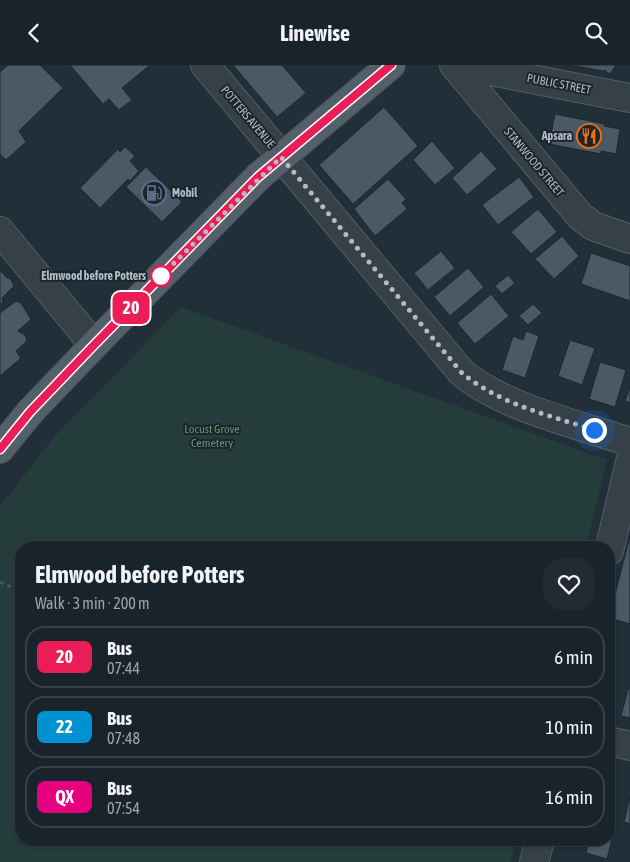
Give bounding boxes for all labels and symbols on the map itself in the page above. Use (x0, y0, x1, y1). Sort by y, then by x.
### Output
street label: PUBLIC STREET (526, 71, 593, 97)
street label: POTTERS AVENUE (218, 83, 278, 151)
restaurant icon: Apsara (576, 123, 602, 149)
street label: STANWOOD STREET (501, 125, 567, 200)
place label: Apsara (541, 129, 572, 143)
fuel station icon: Mobil (141, 180, 167, 206)
place label: Mobil (172, 186, 198, 200)
marker: Elmwood before Potters (150, 265, 172, 287)
place label: Elmwood before Potters (41, 269, 147, 283)
line badge: 20 (108, 292, 154, 324)
your location (582, 418, 607, 443)
park label: Locust Grove Cemetery (184, 422, 240, 450)

